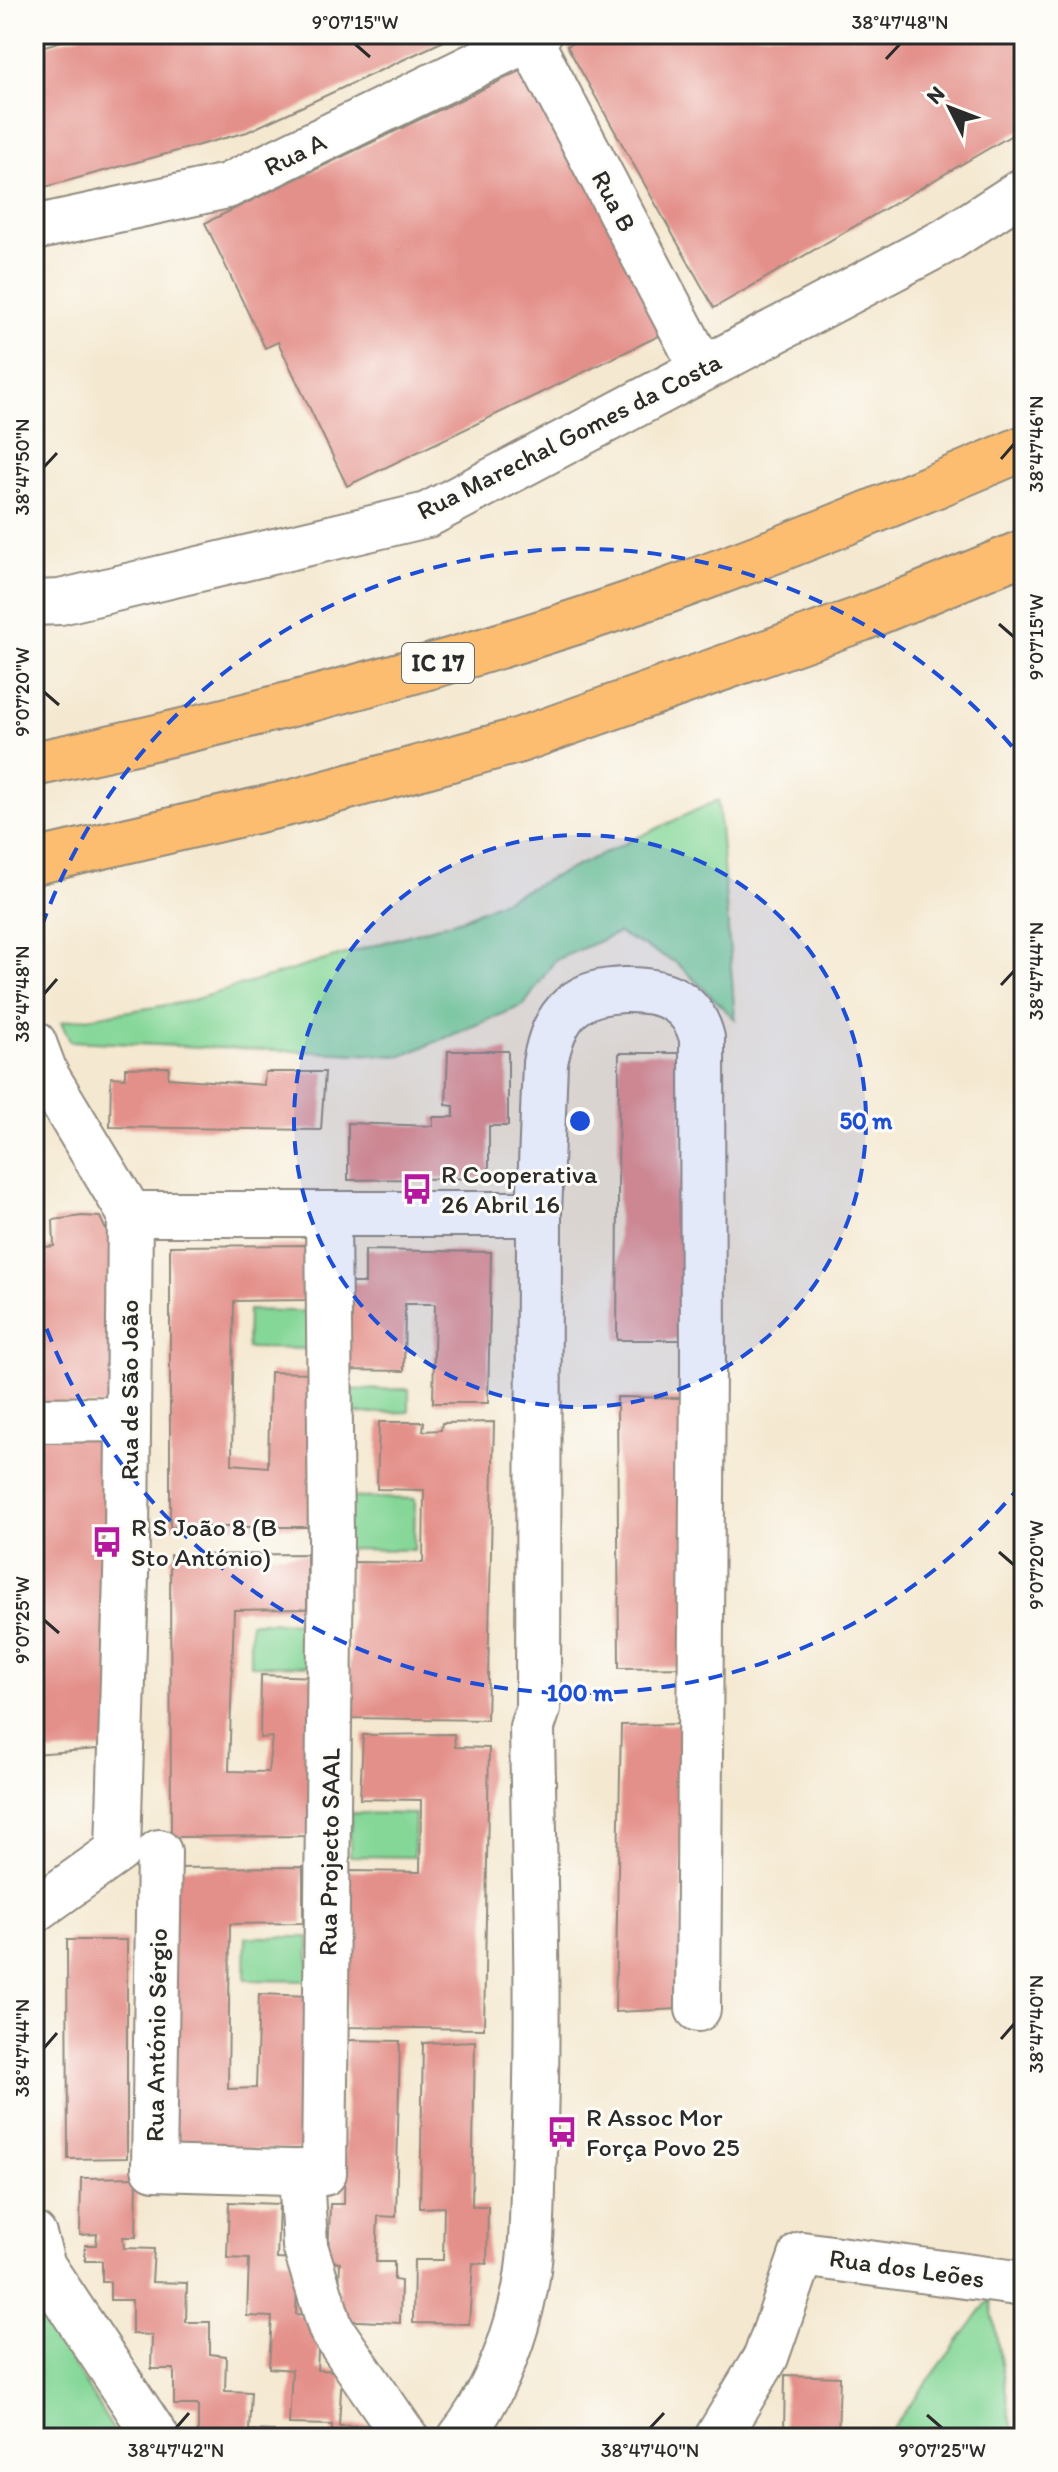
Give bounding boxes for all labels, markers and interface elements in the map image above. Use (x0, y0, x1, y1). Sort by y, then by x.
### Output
text: 9°07'15"W (312, 10, 398, 34)
text: 38°47'48"N (851, 10, 949, 34)
north arrow (910, 68, 990, 148)
text: N (921, 80, 951, 110)
street label: Rua A (259, 125, 332, 183)
street label: Rua B (585, 165, 643, 237)
street label: Rua Marechal Gomes da Costa (411, 345, 727, 527)
text: 38°47'46"N (1024, 396, 1048, 492)
text: 38°47'50"N (10, 418, 34, 516)
text: 9°07'15"W (1024, 594, 1048, 680)
road number: IC 17 (402, 643, 474, 683)
text: 9°07'20"W (10, 647, 34, 737)
text: 38°47'44"N (1024, 922, 1048, 1020)
text: 38°47'48"N (10, 945, 34, 1043)
text: 50 m (840, 1106, 893, 1135)
centre of rings (566, 1107, 594, 1135)
place label: R Cooperativa 26 Abril 16 (441, 1158, 598, 1220)
bus stop icon: R Cooperativa 26 Abril 16 (400, 1172, 434, 1206)
street label: Rua de São João (113, 1300, 145, 1480)
place label: R S João 8 (B Sto António) (131, 1511, 277, 1573)
text: 9°07'20"W (1024, 1520, 1048, 1610)
bus stop icon: R S João 8 (B Sto António) (90, 1525, 124, 1559)
text: 9°07'25"W (10, 1576, 34, 1664)
text: 100 m (547, 1678, 614, 1707)
street label: Rua Projecto SAAL (311, 1748, 347, 1956)
street label: Rua António Sérgio (138, 1928, 174, 2142)
text: 38°47'40"N (1024, 1975, 1048, 2073)
text: 38°47'44"N (10, 1999, 34, 2097)
place label: R Assoc Mor Força Povo 25 (586, 2101, 740, 2163)
bus stop icon: R Assoc Mor Força Povo 25 (545, 2115, 579, 2149)
street label: Rua dos Leões (827, 2241, 987, 2295)
text: 38°47'42"N (128, 2438, 224, 2462)
text: 38°47'40"N (601, 2438, 699, 2462)
text: 9°07'25"W (898, 2438, 986, 2462)

